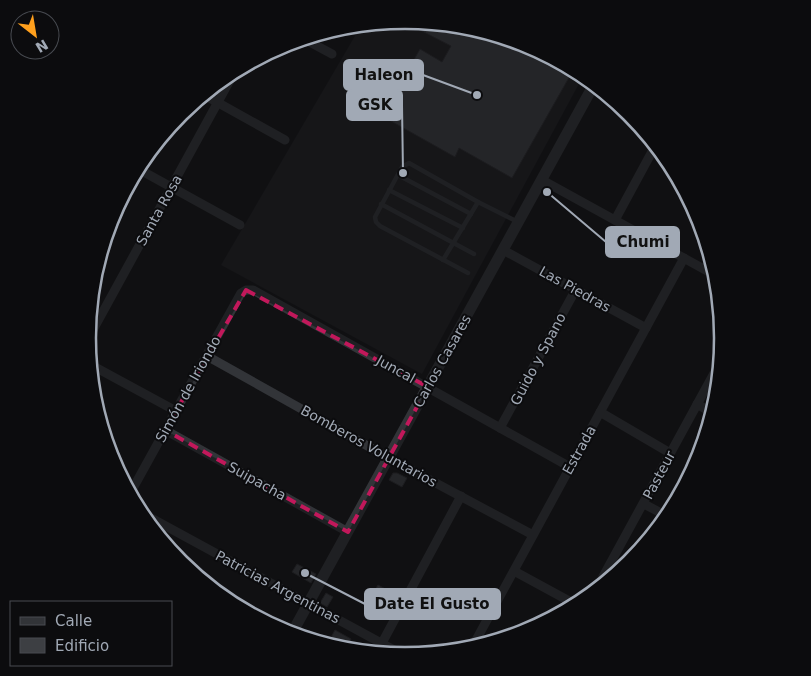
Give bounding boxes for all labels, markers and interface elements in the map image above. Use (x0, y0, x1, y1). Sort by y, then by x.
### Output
north arrow (10, 10, 60, 60)
text: N (33, 36, 51, 56)
callout: Haleon (344, 60, 423, 90)
text: Haleon (355, 66, 413, 84)
callout: GSK (347, 90, 402, 120)
text: GSK (358, 96, 394, 114)
street label: Santa Rosa (133, 172, 185, 248)
callout: Chumi (606, 227, 679, 257)
text: Chumi (616, 233, 670, 251)
street label: Las Piedras (536, 263, 614, 315)
street label: Guido y Spano (507, 310, 569, 408)
street label: Carlos Casares (410, 312, 474, 410)
street label: Simón de Iriondo (152, 333, 224, 445)
street label: Juncal (373, 351, 418, 386)
street label: Bomberos Voluntarios (298, 402, 440, 490)
street label: Estrada (559, 423, 599, 477)
street label: Pasteur (640, 448, 678, 502)
street label: Suipacha (225, 458, 289, 504)
street label: Patricias Argentinas (213, 547, 343, 627)
callout: Date El Gusto (365, 589, 500, 619)
text: Date El Gusto (374, 595, 490, 613)
legend (10, 601, 172, 666)
text: Calle (55, 612, 92, 630)
text: Edificio (55, 637, 109, 655)

